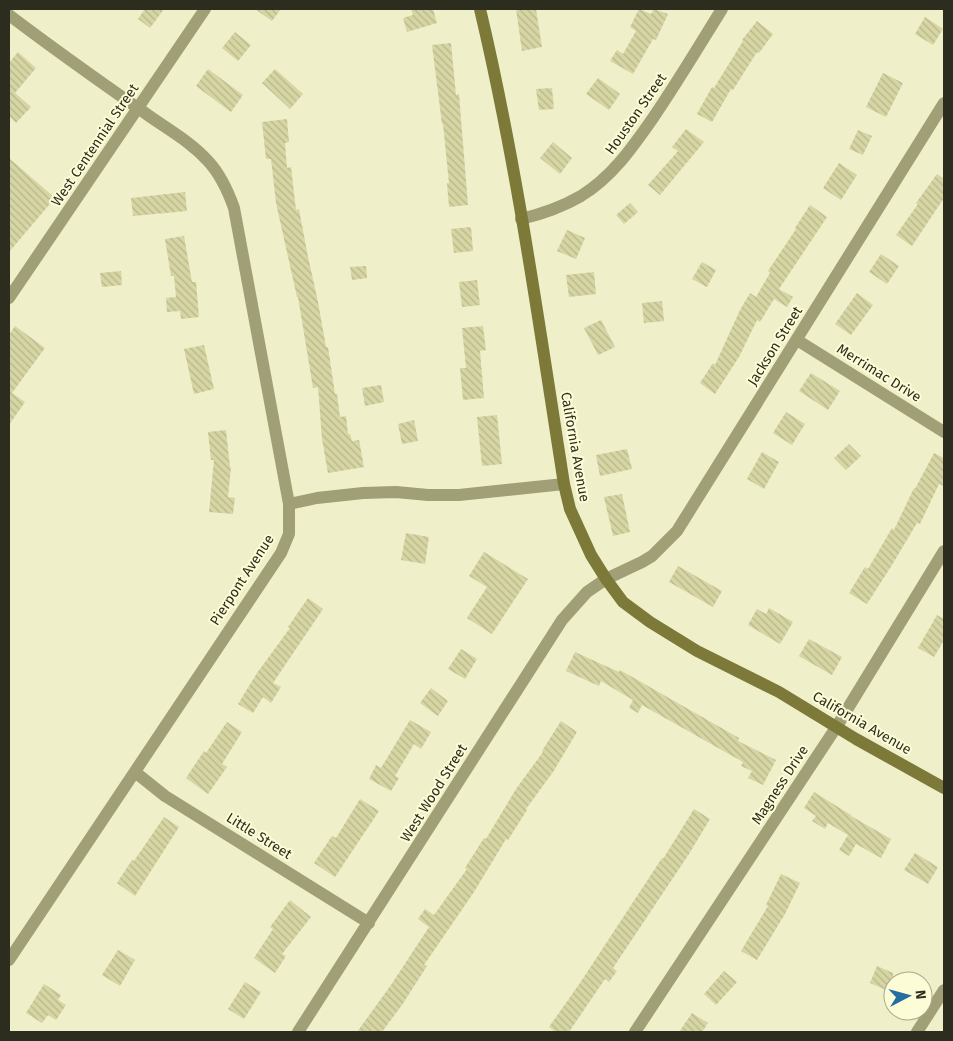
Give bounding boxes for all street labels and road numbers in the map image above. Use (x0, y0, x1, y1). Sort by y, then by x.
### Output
street label: Houston Street (602, 69, 671, 158)
street label: West Centennial Street (48, 80, 143, 209)
street label: Jackson Street (744, 302, 807, 389)
street label: Merrimac Drive (834, 340, 924, 406)
street label: California Avenue (557, 391, 593, 503)
street label: Pierpont Avenue (206, 531, 278, 629)
street label: California Avenue (810, 688, 914, 758)
street label: West Wood Street (397, 740, 471, 845)
street label: Magness Drive (748, 742, 812, 828)
street label: Little Street (223, 809, 296, 863)

